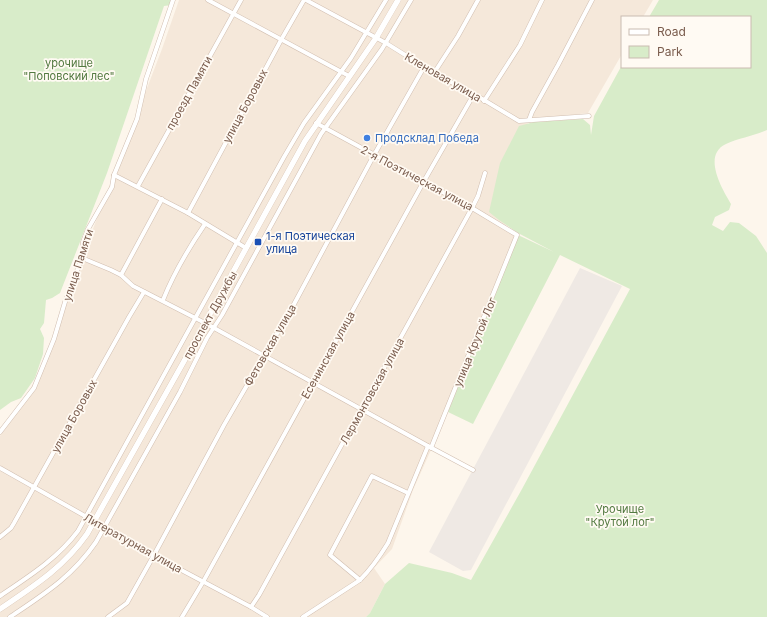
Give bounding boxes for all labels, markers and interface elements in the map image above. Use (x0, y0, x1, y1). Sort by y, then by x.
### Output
legend (621, 16, 751, 68)
text: Road (657, 24, 686, 39)
text: Park (657, 44, 683, 59)
street label: Кленовая улица (402, 49, 484, 105)
street label: проезд Памяти (163, 54, 215, 132)
park label: урочище "Поповский лес" (23, 56, 115, 83)
street label: улица Боровых (220, 67, 270, 145)
place label: Продсклад Победа (375, 131, 479, 145)
marker: Продсклад Победа (362, 133, 372, 143)
street label: 2-я Поэтическая улица (358, 142, 476, 214)
street label: улица Памяти (60, 227, 96, 303)
place label: 1-я Поэтическая улица (266, 229, 355, 256)
marker: 1-я Поэтическая улица (253, 237, 263, 247)
street label: проспект Дружбы (180, 269, 240, 361)
street label: улица Крутой Лог (451, 295, 499, 389)
street label: Фетовская улица (241, 302, 299, 388)
street label: Есенинская улица (298, 309, 358, 401)
street label: Лермонтовская улица (337, 335, 407, 447)
street label: улица Боровых (48, 377, 100, 455)
park label: Урочище "Крутой лог" (585, 502, 655, 529)
street label: Литературная улица (81, 510, 185, 576)

